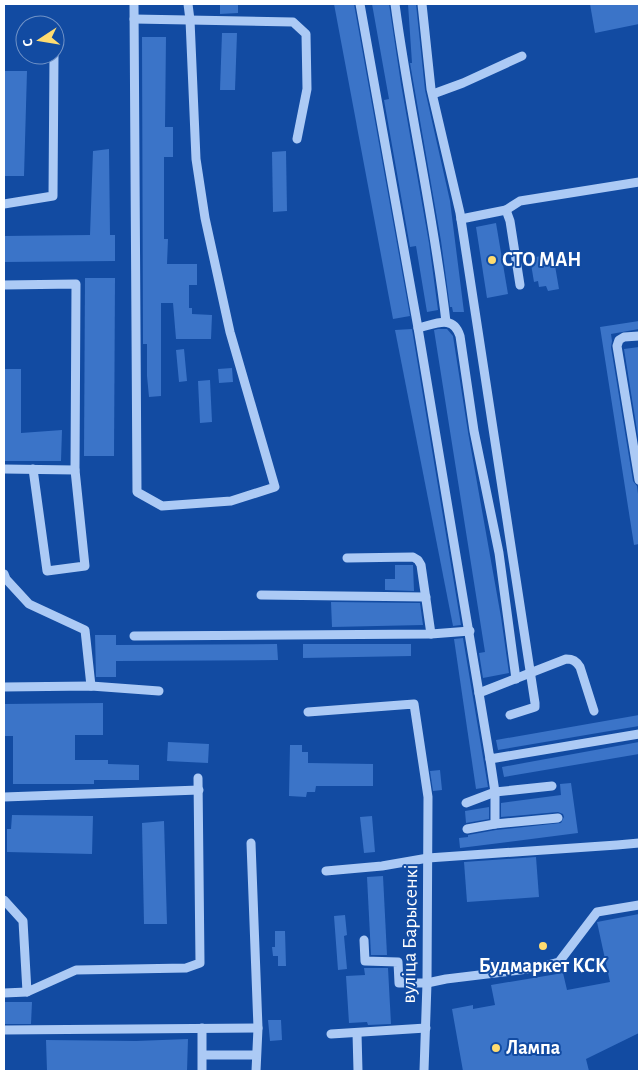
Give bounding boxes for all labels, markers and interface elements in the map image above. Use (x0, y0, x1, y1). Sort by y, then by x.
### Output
north arrow (15, 15, 65, 65)
text: С (21, 37, 36, 48)
place label: СТО МАН (502, 250, 581, 270)
marker: СТО МАН (486, 254, 498, 266)
street label: вуліца Барысенкі (399, 864, 421, 1004)
marker: Будмаркет КСК (537, 940, 549, 952)
place label: Будмаркет КСК (479, 956, 607, 976)
place label: Лампа (506, 1038, 561, 1058)
marker: Лампа (490, 1042, 502, 1054)

